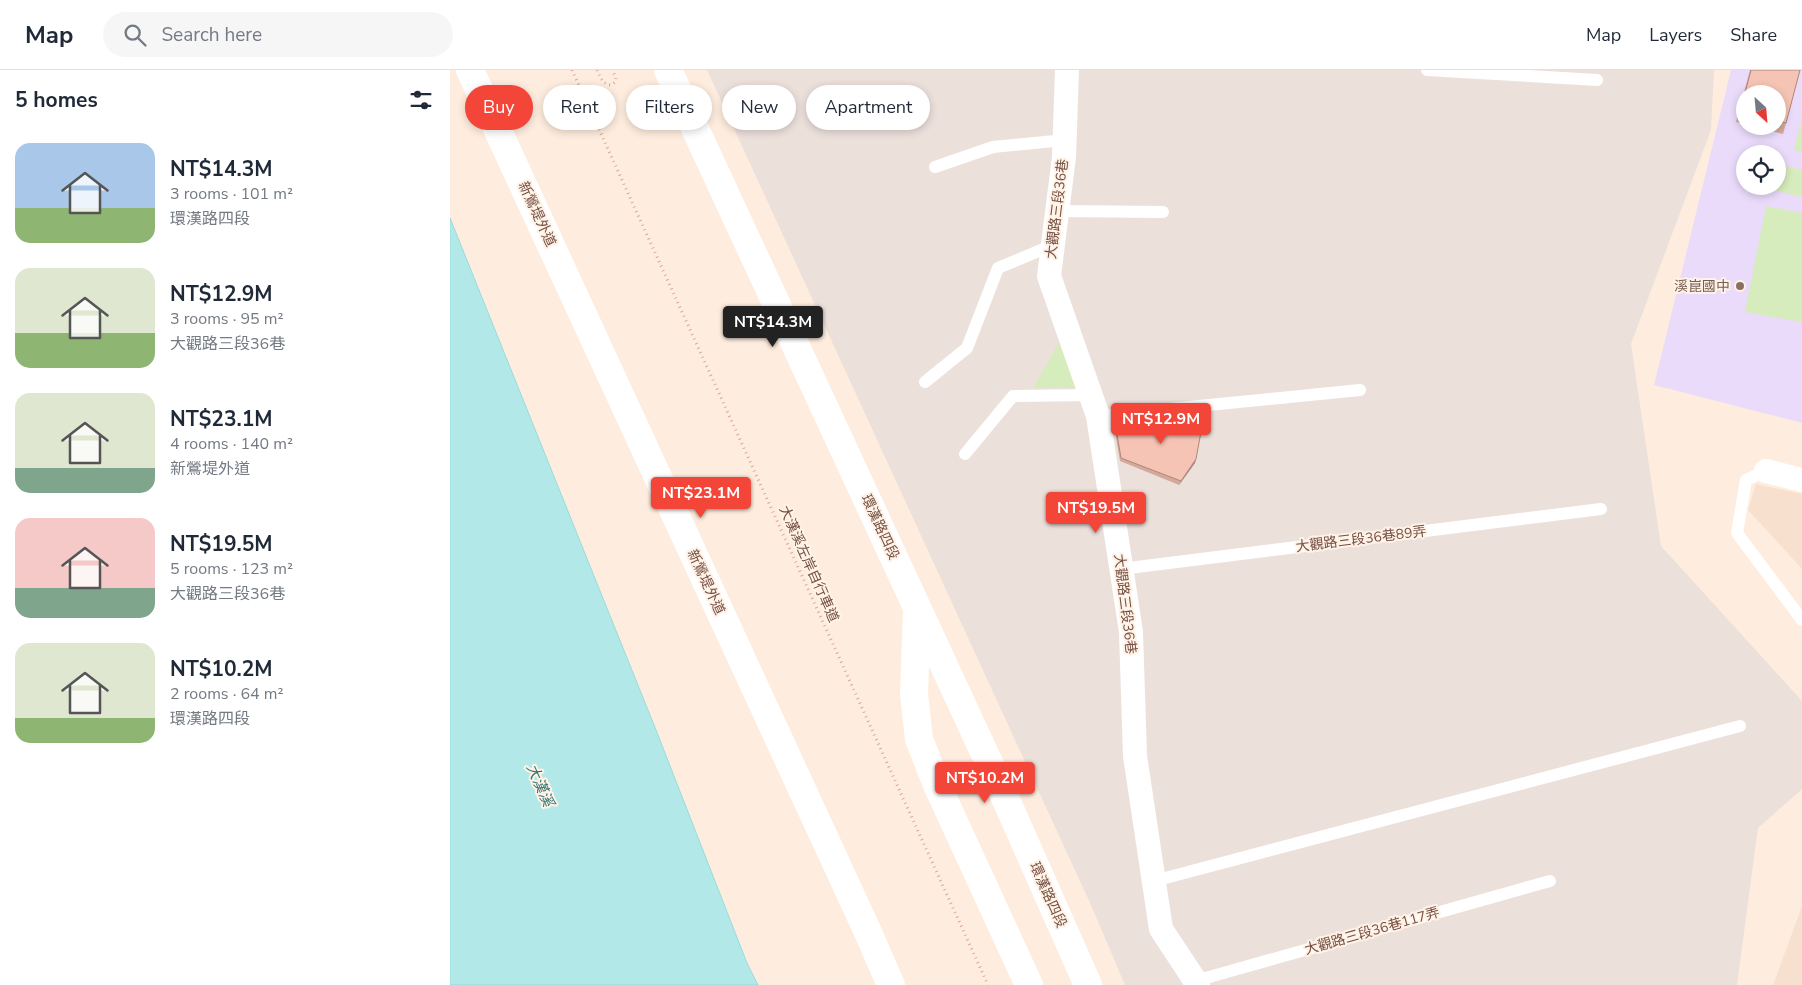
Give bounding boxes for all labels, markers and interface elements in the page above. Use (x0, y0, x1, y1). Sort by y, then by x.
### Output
search box (103, 12, 453, 57)
text: Map (25, 19, 73, 51)
icon: search (121, 21, 149, 49)
text: Search here (161, 22, 262, 48)
text: Map (1586, 23, 1621, 47)
text: Layers (1649, 23, 1702, 47)
text: Share (1730, 23, 1777, 47)
chip: Buy (465, 85, 533, 130)
chip: Rent (543, 85, 616, 130)
chip: Filters (626, 85, 712, 130)
chip: New (722, 85, 796, 130)
chip: Apartment (806, 85, 930, 130)
north arrow (1736, 85, 1786, 135)
map controls (1736, 85, 1786, 195)
text: 5 homes (15, 86, 98, 114)
icon: filters (407, 86, 435, 114)
button: locate (1736, 145, 1786, 195)
text: NT$14.3M (170, 155, 273, 183)
street label: 大觀路三段36巷 (1041, 158, 1073, 260)
icon: home (55, 163, 115, 223)
street label: 新鶯堤外道 (514, 178, 560, 250)
text: 3 rooms · 101 m² (170, 183, 293, 205)
text: 環漢路四段 (170, 208, 250, 230)
place label: 溪崑國中 (1674, 277, 1730, 296)
text: NT$12.9M (170, 280, 273, 308)
marker: 溪崑國中 (1734, 280, 1746, 292)
icon: home (55, 288, 115, 348)
pin: NT$14.3M (721, 306, 825, 348)
text: 3 rooms · 95 m² (170, 308, 283, 330)
text: NT$14.3M (734, 311, 812, 333)
text: 大觀路三段36巷 (170, 333, 285, 355)
pin: NT$12.9M (1109, 402, 1213, 445)
text: NT$23.1M (170, 405, 273, 433)
text: NT$12.9M (1122, 408, 1200, 430)
icon: home (55, 413, 115, 473)
text: 4 rooms · 140 m² (170, 433, 293, 455)
text: 新鶯堤外道 (170, 458, 250, 480)
pin: NT$23.1M (649, 476, 753, 519)
text: NT$23.1M (662, 482, 740, 504)
street label: 環漢路四段 (857, 491, 903, 563)
pin: NT$19.5M (1044, 492, 1148, 534)
text: NT$19.5M (1057, 497, 1135, 519)
street label: 大漢溪左岸自行車道 (775, 503, 843, 625)
street label: 大觀路三段36巷89弄 (1295, 522, 1427, 556)
text: NT$19.5M (170, 530, 273, 558)
icon: home (55, 538, 115, 598)
street label: 新鶯堤外道 (683, 546, 729, 618)
street label: 大觀路三段36巷 (1109, 553, 1141, 655)
text: 5 rooms · 123 m² (170, 558, 293, 580)
text: 大觀路三段36巷 (170, 583, 285, 605)
text: NT$10.2M (170, 655, 273, 683)
icon: home (55, 663, 115, 723)
text: 2 rooms · 64 m² (170, 683, 283, 705)
text: 環漢路四段 (170, 708, 250, 730)
water label: 大漢溪 (522, 760, 559, 811)
pin: NT$10.2M (933, 762, 1037, 804)
text: NT$10.2M (946, 767, 1024, 789)
street label: 環漢路四段 (1025, 859, 1071, 931)
street label: 大觀路三段36巷117弄 (1302, 903, 1442, 959)

